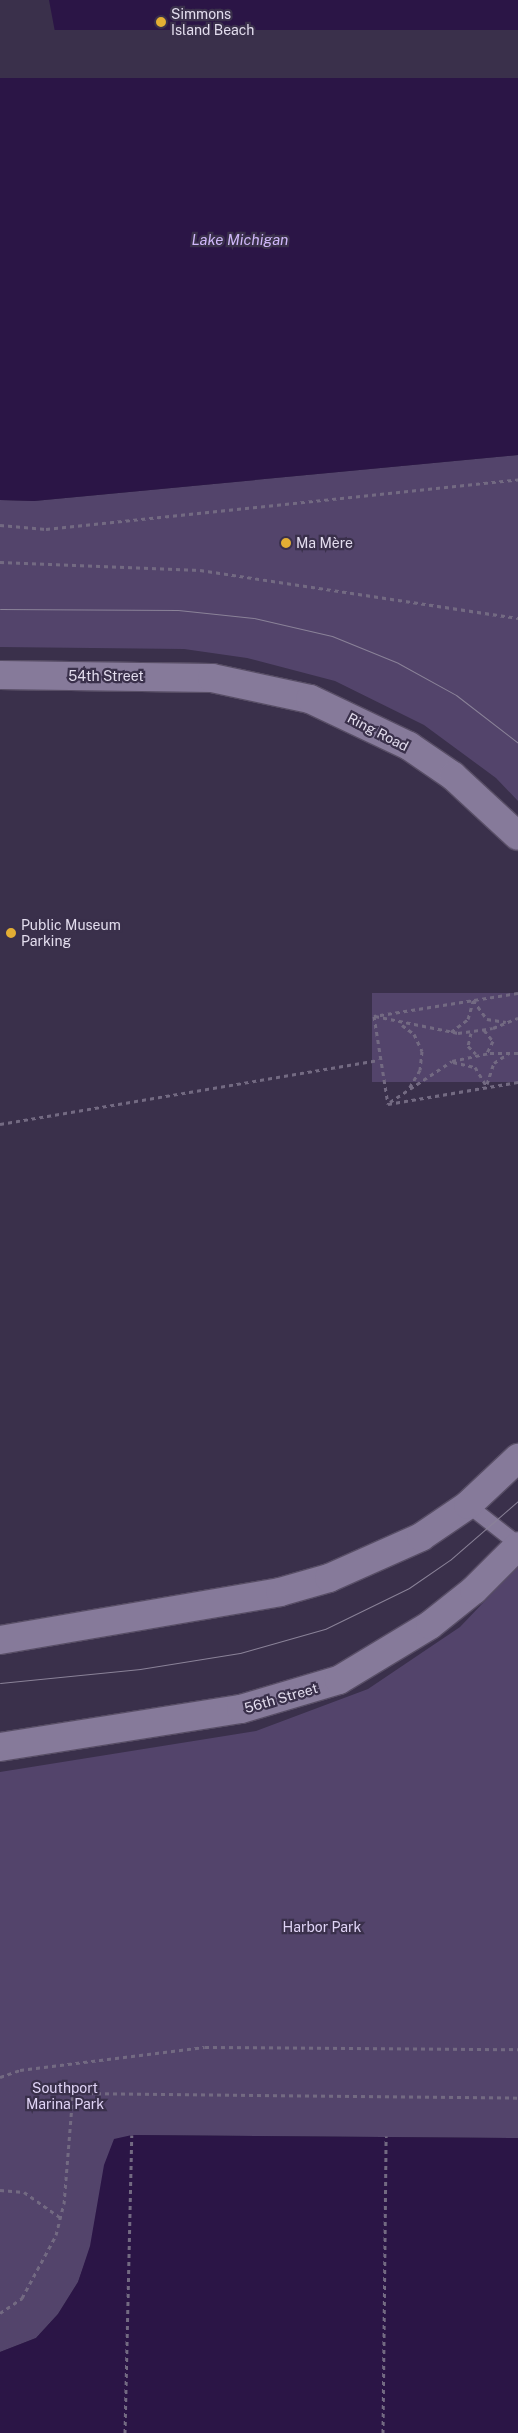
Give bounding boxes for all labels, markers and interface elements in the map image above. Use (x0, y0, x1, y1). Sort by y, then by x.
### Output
place label: Simmons Island Beach (171, 6, 254, 38)
marker: Simmons Island Beach (155, 16, 167, 28)
water label: Lake Michigan (191, 231, 289, 249)
place label: Ma Mère (296, 535, 353, 551)
marker: Ma Mère (280, 537, 292, 549)
street label: 54th Street (68, 668, 144, 684)
street label: Ring Road (345, 709, 411, 755)
place label: Public Museum Parking (21, 917, 121, 950)
marker: Public Museum Parking (5, 927, 17, 939)
street label: 56th Street (242, 1680, 320, 1716)
park label: Harbor Park (283, 1919, 361, 1935)
park label: Southport Marina Park (26, 2080, 104, 2112)

